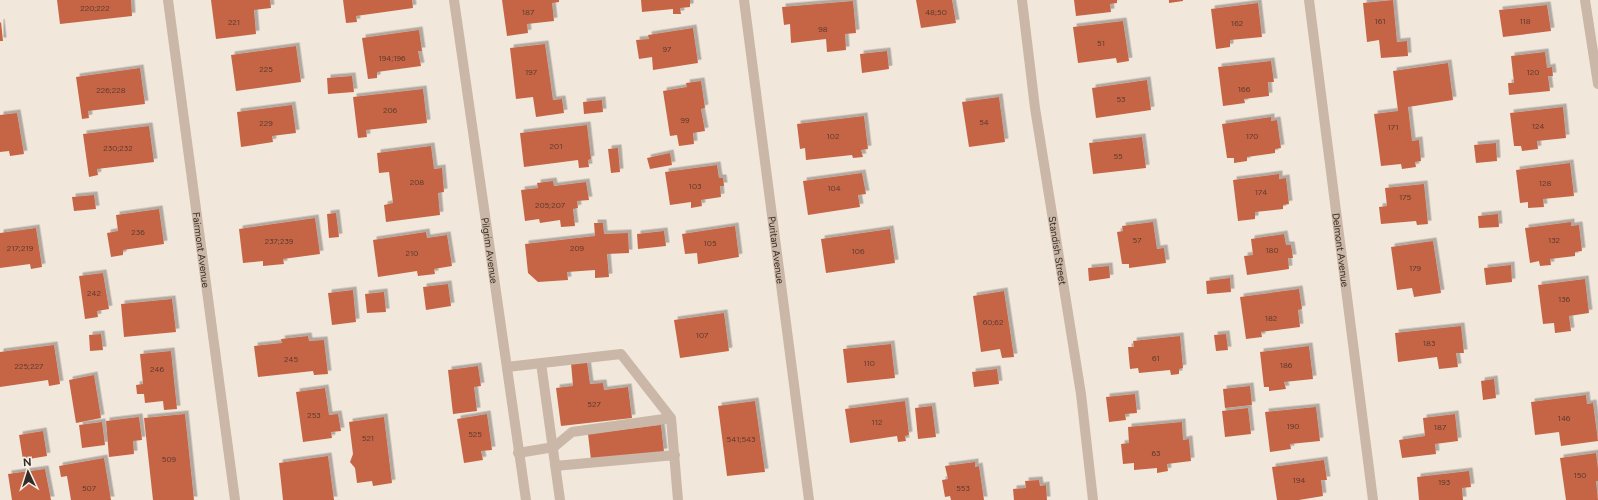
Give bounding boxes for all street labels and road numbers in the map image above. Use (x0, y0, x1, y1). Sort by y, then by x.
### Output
street label: Fairmont Avenue (190, 211, 213, 289)
street label: Delmont Avenue (1330, 212, 1352, 288)
street label: Puritan Avenue (766, 215, 787, 285)
street label: Standish Street (1046, 215, 1070, 286)
street label: Pilgrim Avenue (479, 216, 501, 285)

